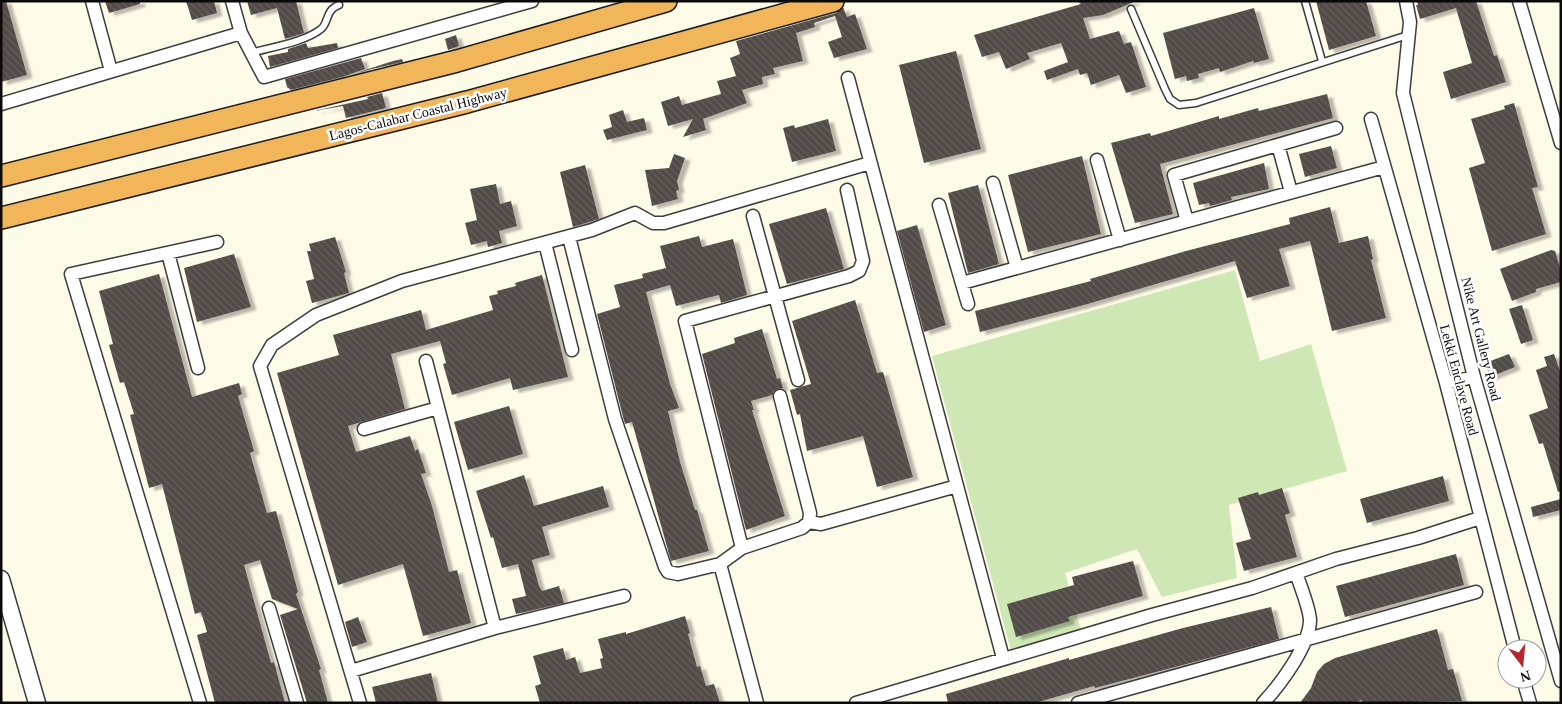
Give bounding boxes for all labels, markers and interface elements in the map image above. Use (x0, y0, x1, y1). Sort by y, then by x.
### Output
street label: Lagos-Calabar Coastal Highway (328, 85, 508, 143)
street label: Nike Art Gallery Road (1458, 276, 1504, 402)
street label: Lekki Enclave Road (1437, 323, 1481, 437)
north arrow (1497, 639, 1547, 689)
text: N (1519, 667, 1532, 685)

